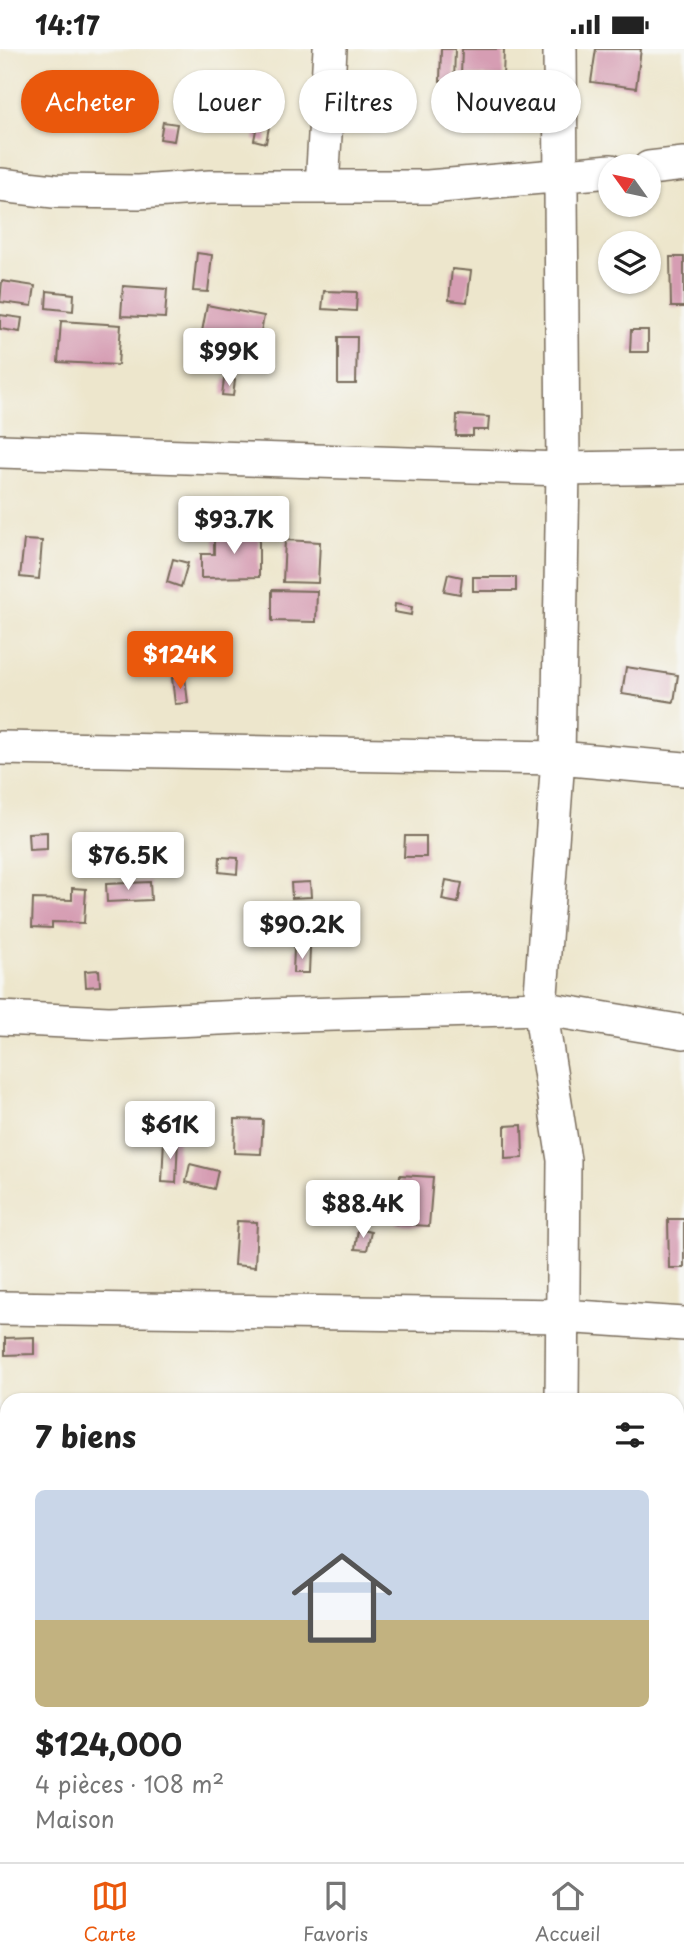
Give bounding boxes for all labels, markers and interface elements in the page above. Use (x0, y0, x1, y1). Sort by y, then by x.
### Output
text: 14:17 (35, 5, 100, 44)
chip: Acheter (21, 70, 159, 133)
chip: Louer (173, 70, 285, 133)
chip: Filtres (299, 70, 417, 133)
chip: Nouveau (431, 70, 581, 133)
north arrow (598, 154, 662, 217)
map controls (598, 154, 661, 294)
button: layers (598, 231, 661, 294)
pin: $99K (188, 329, 270, 388)
text: $99K (199, 333, 259, 368)
pin: $93.7K (177, 497, 291, 556)
text: $93.7K (194, 501, 274, 536)
pin: $124K (131, 631, 229, 691)
text: $124K (143, 636, 217, 671)
pin: $76.5K (71, 833, 185, 892)
text: $76.5K (88, 837, 168, 872)
pin: $90.2K (245, 901, 359, 961)
text: $90.2K (259, 906, 345, 941)
pin: $61K (129, 1101, 211, 1161)
text: $61K (141, 1106, 199, 1141)
pin: $88.4K (306, 1181, 420, 1240)
text: $88.4K (322, 1185, 404, 1220)
text: 7 biens (35, 1413, 136, 1458)
icon: filters (611, 1416, 649, 1454)
icon: home (279, 1535, 405, 1661)
text: $124,000 (35, 1721, 182, 1766)
text: 4 pièces · 108 m² (35, 1766, 224, 1801)
text: Maison (35, 1801, 115, 1836)
tab: Carte (83, 1877, 136, 1947)
tab: Favoris (303, 1877, 368, 1947)
tab: Accueil (535, 1877, 601, 1947)

